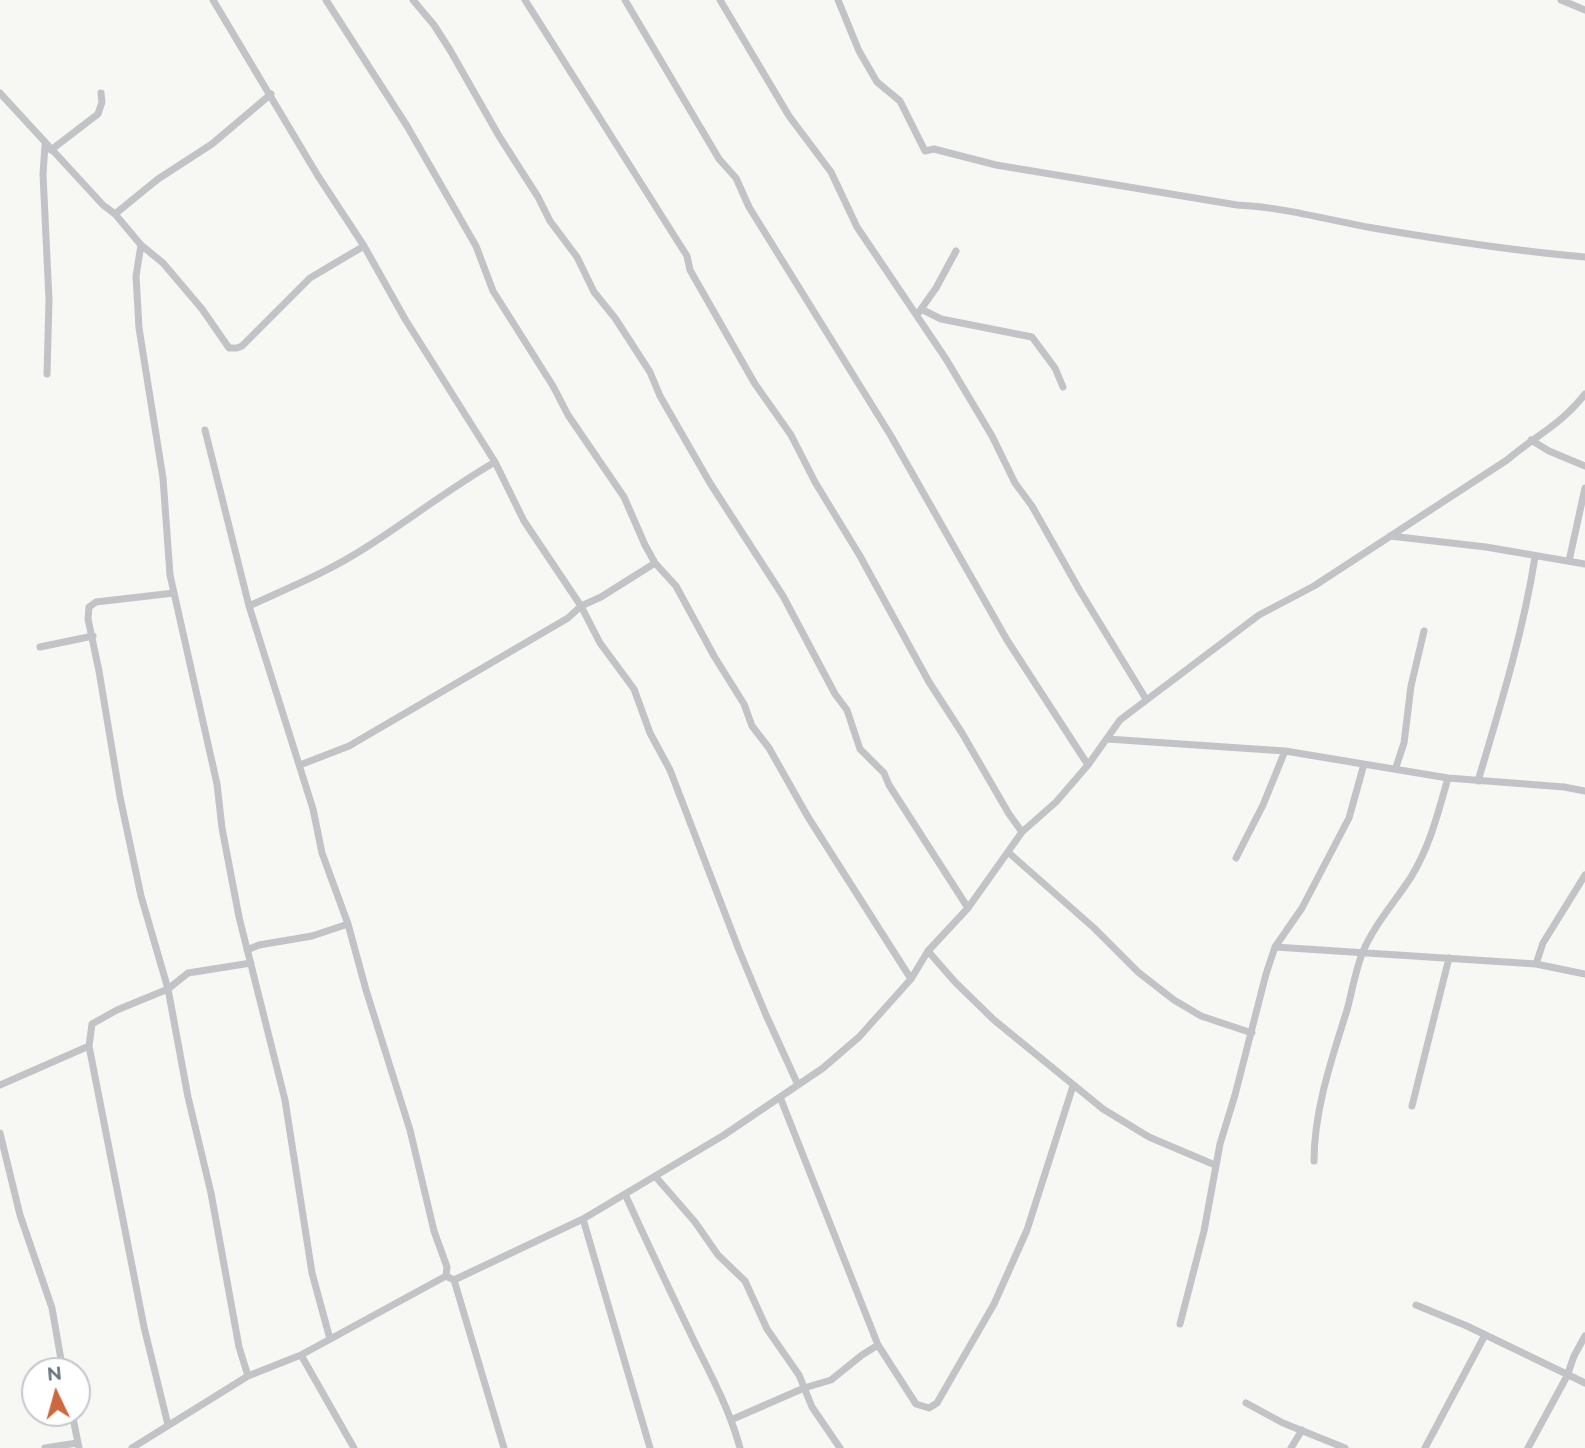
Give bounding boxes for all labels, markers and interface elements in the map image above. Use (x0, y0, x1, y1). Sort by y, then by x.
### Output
north arrow (21, 1357, 91, 1427)
text: N (46, 1361, 63, 1385)

